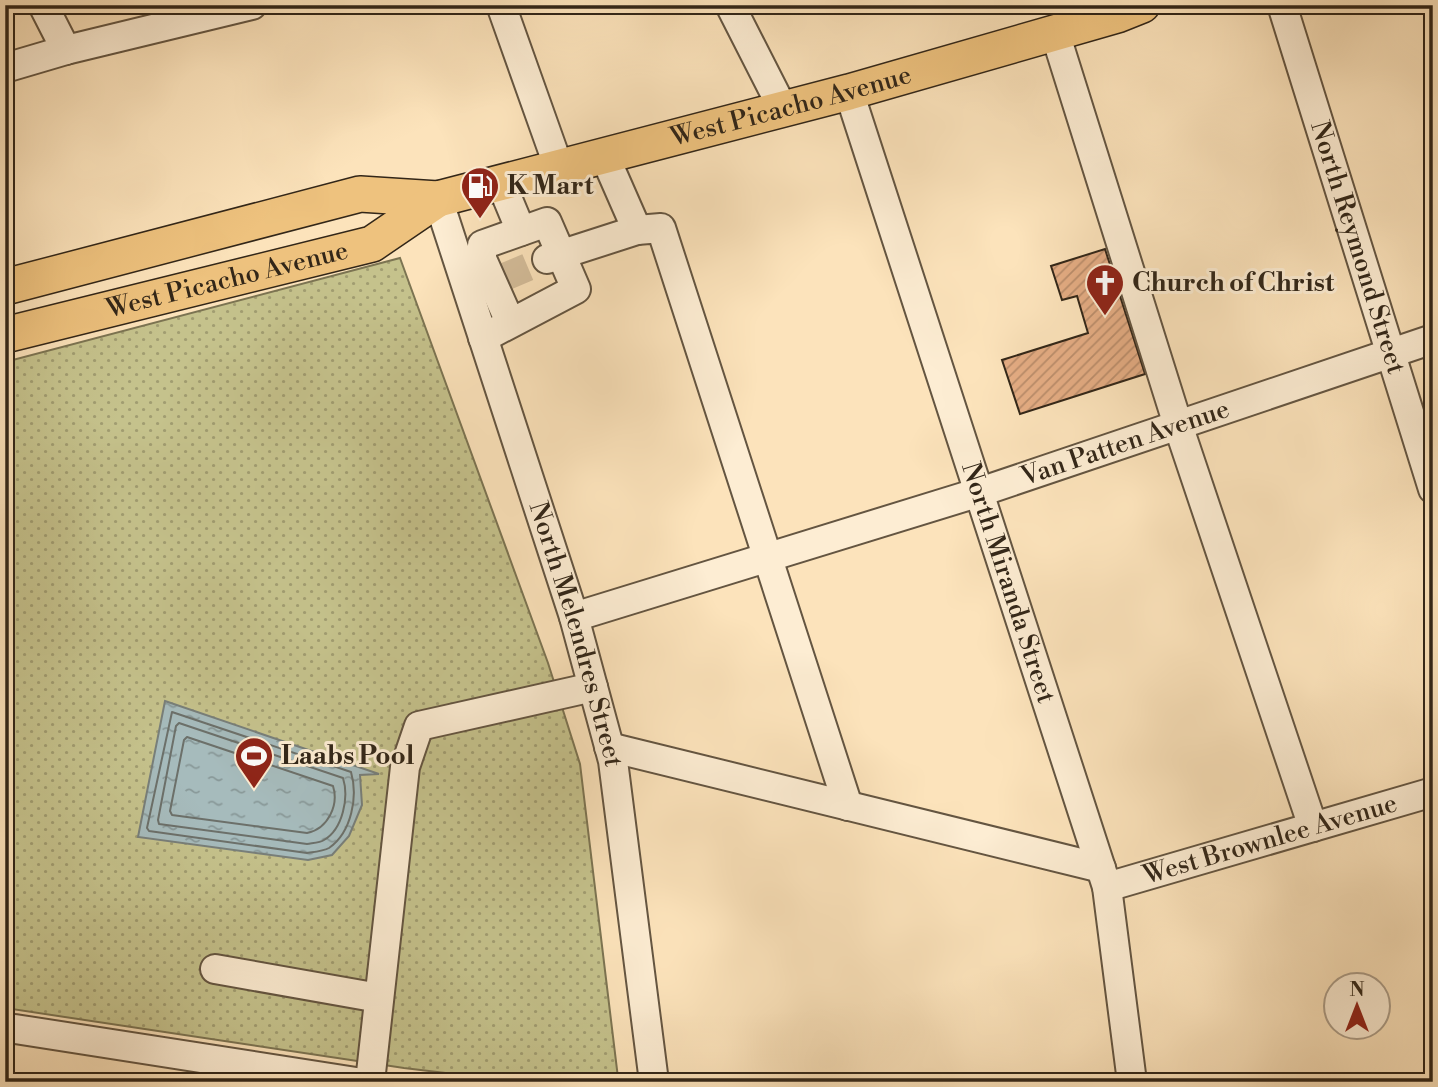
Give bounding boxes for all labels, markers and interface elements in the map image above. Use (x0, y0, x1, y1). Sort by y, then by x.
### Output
street label: West Picacho Avenue (666, 59, 915, 154)
street label: North Reymond Street (1303, 117, 1412, 378)
fuel station icon: K Mart (459, 165, 501, 220)
place label: K Mart (507, 170, 594, 202)
street label: West Picacho Avenue (102, 235, 352, 326)
church icon: Church of Christ (1084, 262, 1126, 317)
place label: Church of Christ (1132, 267, 1335, 299)
street label: Van Patten Avenue (1016, 393, 1234, 493)
street label: North Miranda Street (954, 458, 1062, 707)
street label: North Melendres Street (522, 498, 630, 769)
sports icon: Laabs Pool (233, 735, 275, 790)
place label: Laabs Pool (281, 740, 415, 772)
street label: West Brownlee Avenue (1138, 787, 1401, 892)
north arrow (1322, 972, 1392, 1042)
text: N (1349, 978, 1365, 1002)

